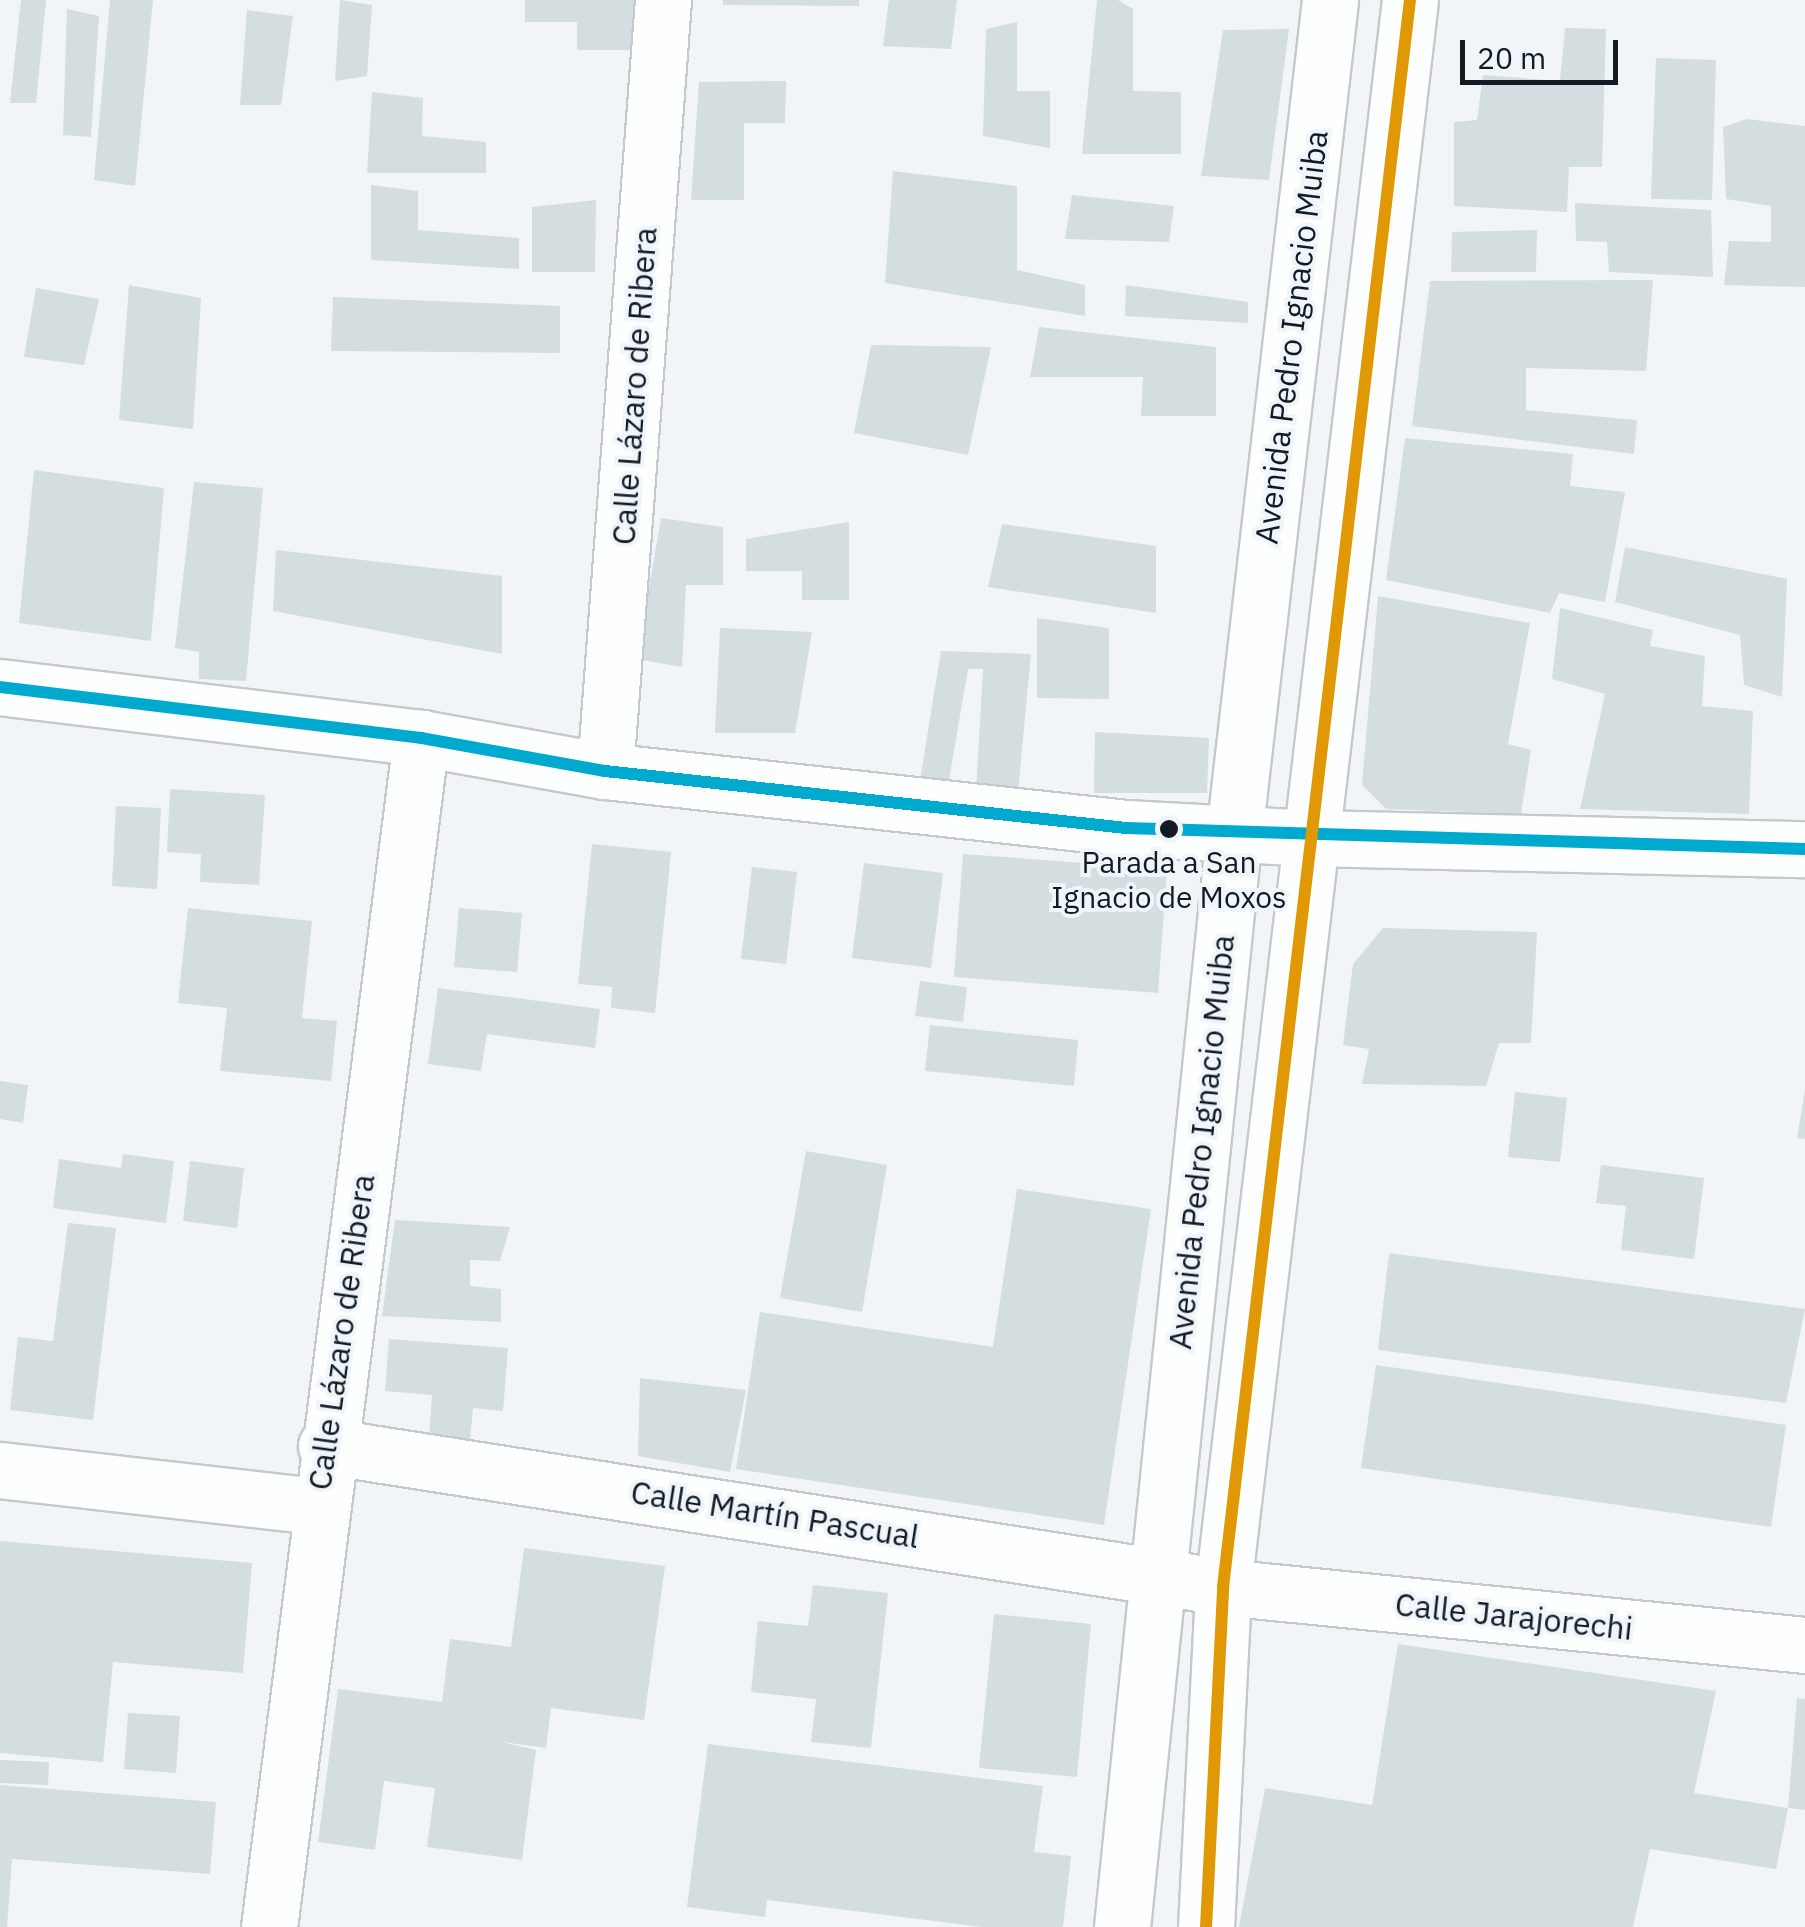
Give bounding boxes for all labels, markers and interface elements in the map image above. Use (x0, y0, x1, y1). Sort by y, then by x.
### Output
scale bar (1465, 20, 1622, 82)
text: 20 m (1477, 38, 1546, 77)
street label: Avenida Pedro Ignacio Muiba (1247, 128, 1335, 546)
street label: Calle Lázaro de Ribera (604, 226, 664, 546)
marker: Parada a San Ignacio de Moxos (1159, 819, 1179, 839)
place label: Parada a San Ignacio de Moxos (1051, 844, 1287, 914)
street label: Avenida Pedro Ignacio Muiba (1160, 933, 1242, 1351)
street label: Calle Lázaro de Ribera (300, 1172, 382, 1492)
street label: Calle Martín Pascual (628, 1472, 922, 1556)
street label: Calle Jarajorechi (1393, 1584, 1635, 1648)

